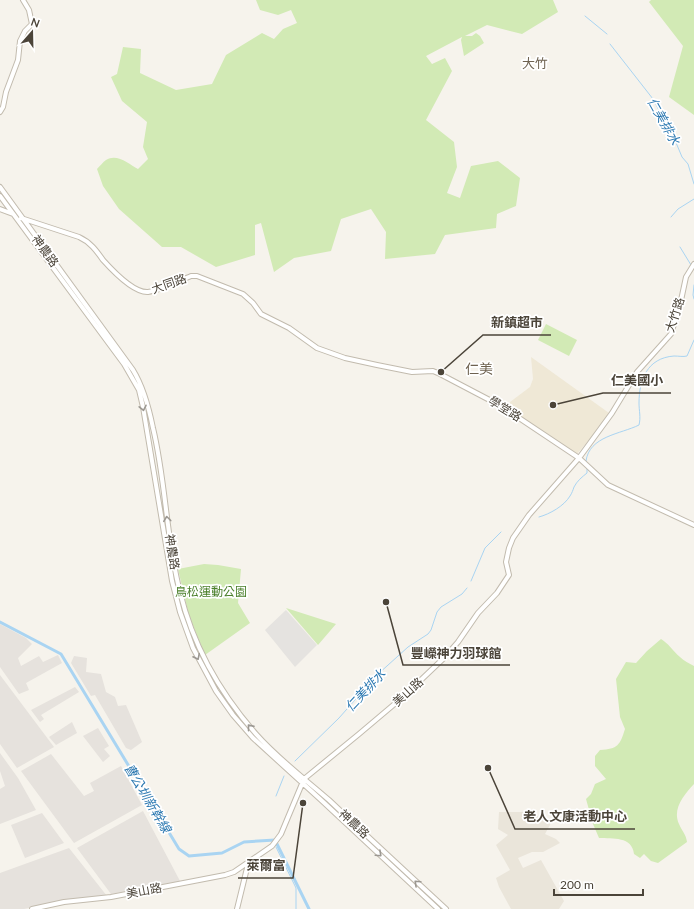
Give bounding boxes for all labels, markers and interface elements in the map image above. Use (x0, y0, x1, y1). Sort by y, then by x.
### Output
north arrow (12, 12, 52, 52)
text: N (29, 15, 42, 30)
district label: 大竹 (522, 55, 548, 71)
water label: 仁美排水 (644, 94, 684, 148)
street label: 神農路 (29, 232, 62, 270)
street label: 大同路 (149, 271, 188, 296)
street label: 大竹路 (662, 295, 687, 334)
callout: 新鎮超市 (483, 310, 551, 335)
text: 新鎮超市 (491, 314, 543, 330)
district label: 仁美 (465, 360, 493, 377)
callout: 仁美國小 (603, 368, 671, 393)
text: 仁美國小 (611, 372, 664, 388)
street label: 學堂路 (486, 393, 525, 424)
one-way arrow (138, 405, 146, 411)
one-way arrow (163, 516, 172, 522)
street label: 神農路 (162, 533, 183, 571)
park label: 鳥松運動公園 (175, 584, 247, 599)
callout: 豐嶸神力羽球館 (403, 640, 510, 665)
text: 豐嶸神力羽球館 (410, 645, 502, 661)
one-way arrow (192, 653, 200, 660)
water label: 仁美排水 (341, 665, 389, 714)
street label: 美山路 (389, 674, 426, 709)
one-way arrow (248, 725, 255, 732)
water label: 曹公圳新幹線 (121, 760, 176, 837)
callout: 老人文康活動中心 (515, 804, 635, 829)
street label: 神農路 (336, 806, 373, 841)
text: 老人文康活動中心 (523, 808, 627, 824)
one-way arrow (374, 849, 382, 857)
callout: 萊爾富 (238, 853, 293, 878)
text: 萊爾富 (246, 857, 286, 873)
scale bar (554, 871, 643, 897)
text: 200 m (560, 877, 594, 892)
street label: 美山路 (125, 880, 163, 901)
one-way arrow (414, 880, 422, 887)

